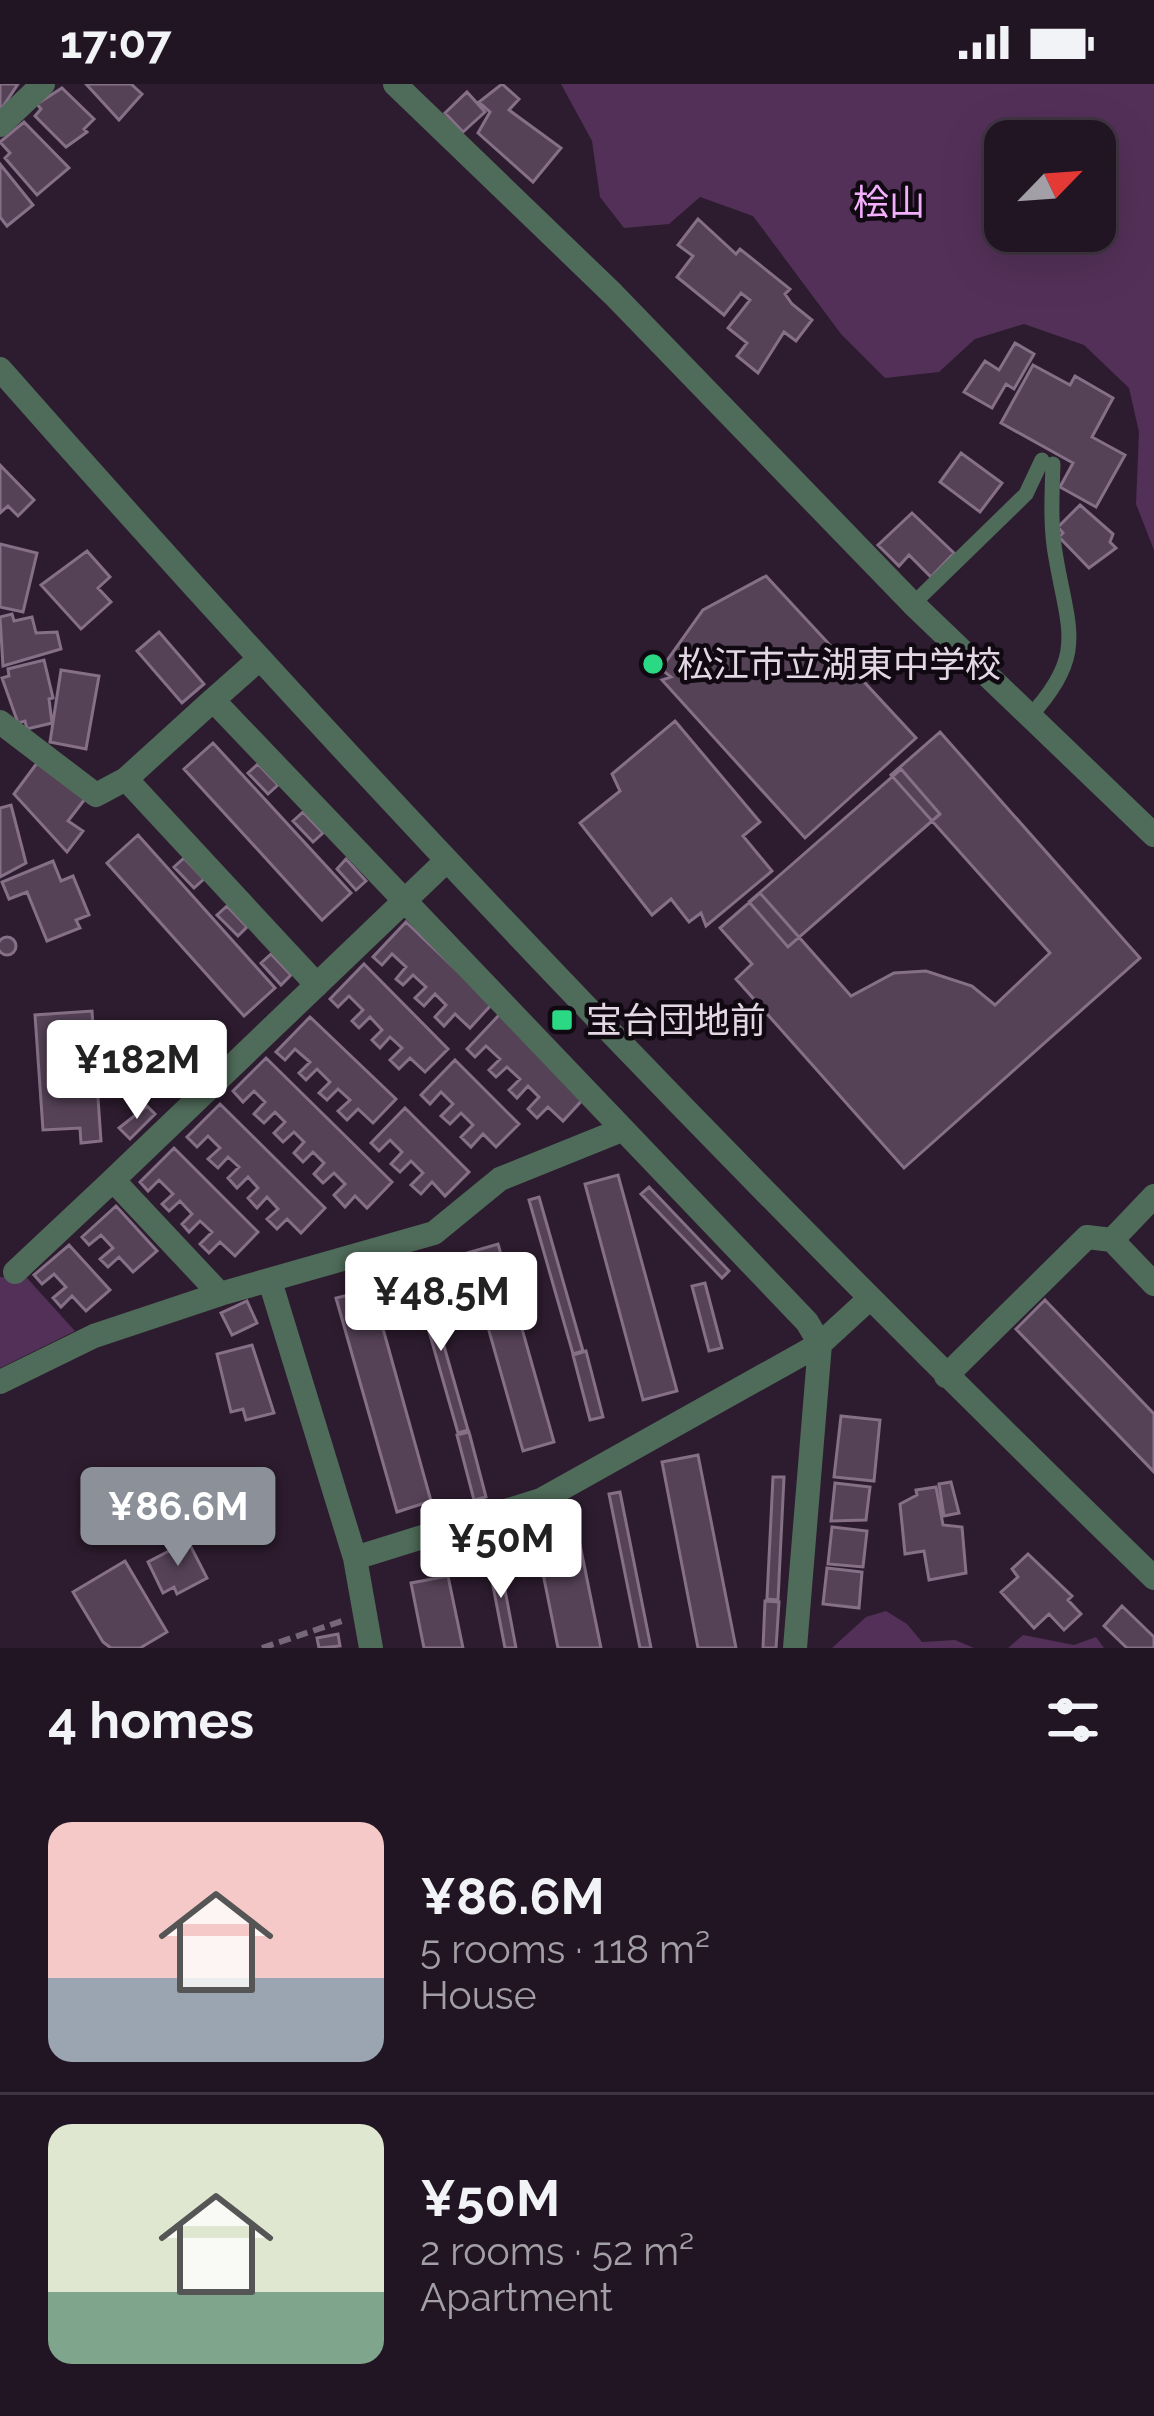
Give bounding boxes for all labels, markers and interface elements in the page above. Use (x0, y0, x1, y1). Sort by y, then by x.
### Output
text: 17:07 (60, 16, 171, 69)
north arrow (984, 120, 1116, 252)
map controls (984, 120, 1116, 252)
park label: 桧山 (853, 181, 925, 223)
place label: 松江市立湖東中学校 (677, 643, 1001, 685)
marker: 松江市立湖東中学校 (640, 651, 666, 677)
place label: 宝台団地前 (586, 999, 766, 1041)
marker: 宝台団地前 (549, 1007, 575, 1033)
pin: ¥182M (53, 1020, 221, 1122)
text: ¥182M (74, 1036, 200, 1082)
pin: ¥48.5M (343, 1252, 539, 1354)
text: ¥48.5M (372, 1268, 510, 1314)
pin: ¥86.6M (80, 1467, 276, 1569)
text: ¥86.6M (107, 1483, 249, 1529)
pin: ¥50M (430, 1499, 572, 1601)
text: ¥50M (447, 1515, 555, 1561)
icon: filters (1040, 1687, 1106, 1753)
text: 4 homes (48, 1690, 254, 1750)
text: ¥86.6M (420, 1866, 605, 1926)
icon: home (144, 1870, 288, 2014)
text: 5 rooms · 118 m² (420, 1926, 710, 1972)
text: House (420, 1972, 537, 2018)
text: ¥50M (420, 2168, 560, 2228)
icon: home (144, 2172, 288, 2316)
text: 2 rooms · 52 m² (420, 2228, 694, 2274)
text: Apartment (420, 2274, 613, 2320)

